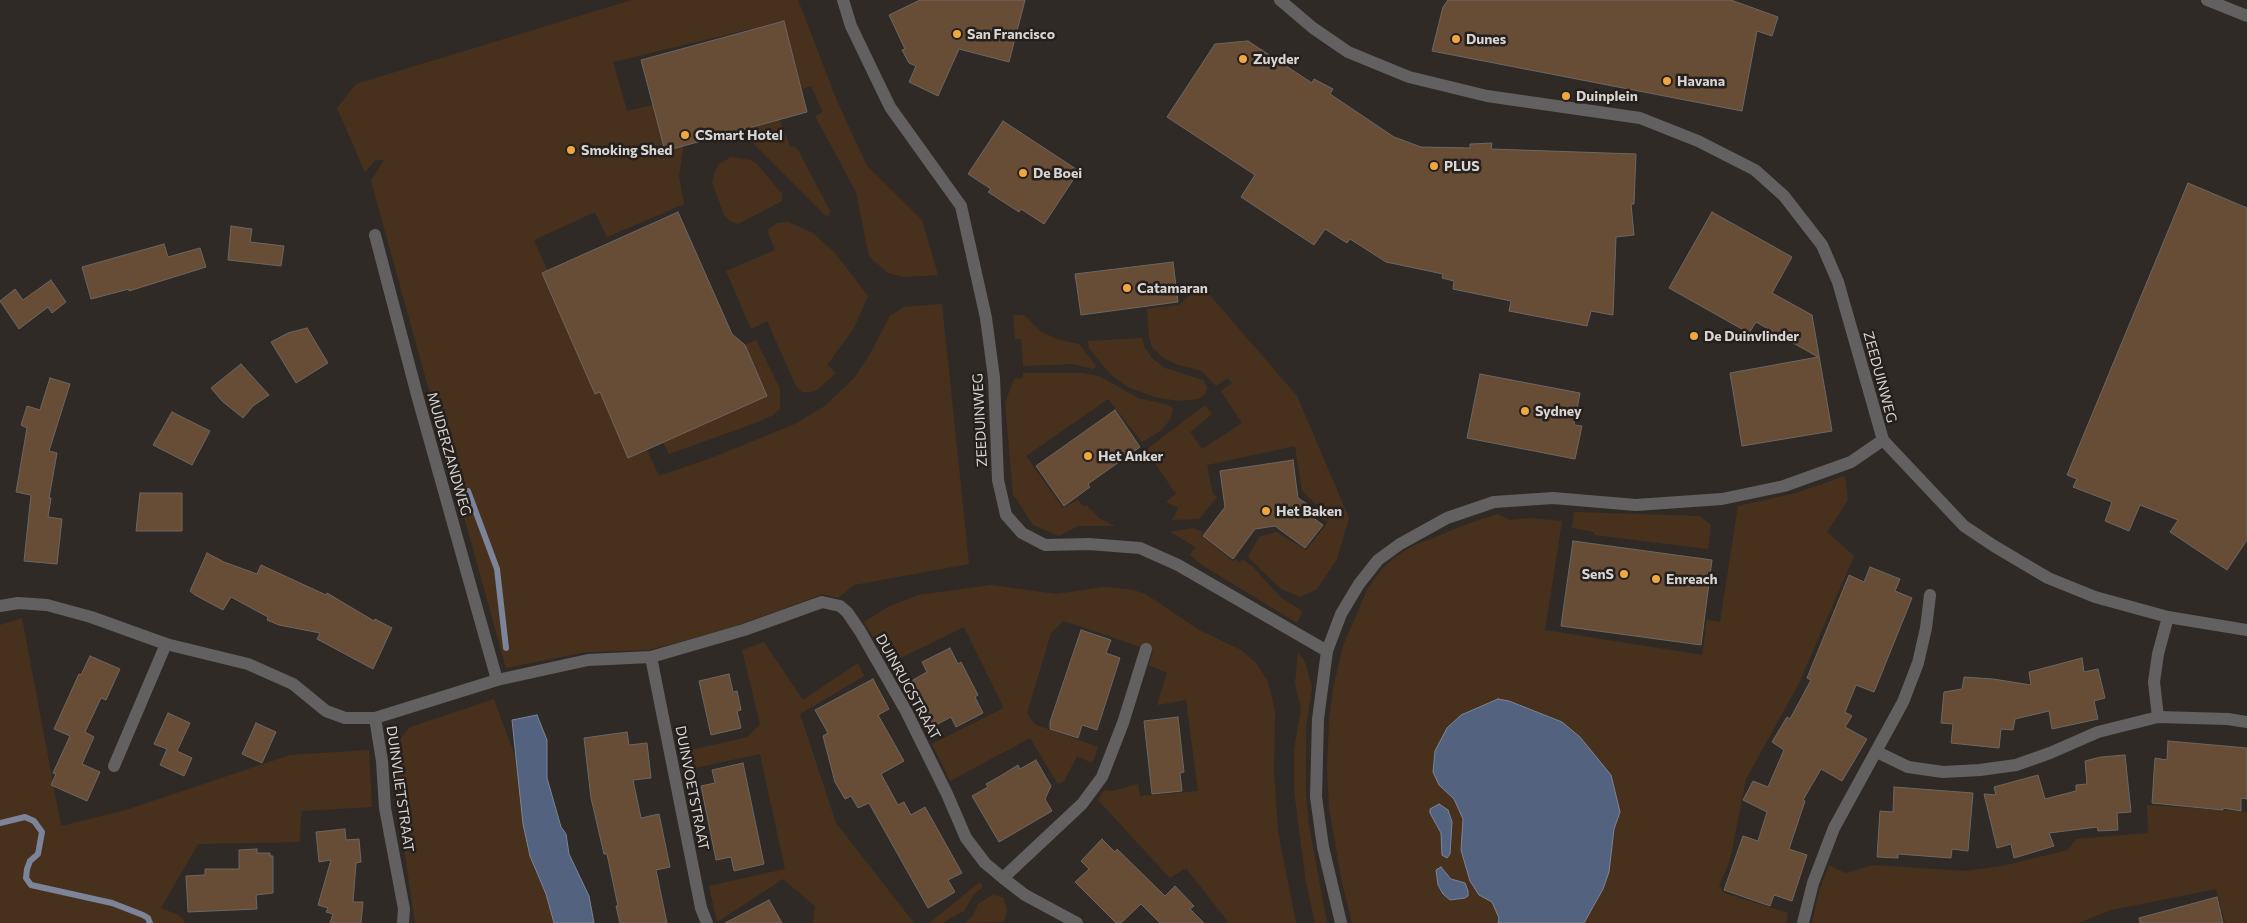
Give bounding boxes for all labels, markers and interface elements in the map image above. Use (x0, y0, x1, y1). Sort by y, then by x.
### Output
place label: San Francisco (967, 26, 1055, 42)
marker: San Francisco (951, 28, 963, 40)
place label: Dunes (1466, 31, 1506, 47)
marker: Dunes (1450, 33, 1462, 45)
place label: Zuyder (1253, 51, 1299, 67)
marker: Zuyder (1237, 53, 1249, 65)
place label: Havana (1677, 73, 1725, 89)
marker: Havana (1661, 75, 1673, 87)
place label: Duinplein (1576, 88, 1638, 104)
marker: Duinplein (1560, 90, 1572, 102)
place label: CSmart Hotel (695, 127, 783, 143)
marker: CSmart Hotel (679, 129, 691, 141)
place label: Smoking Shed (581, 142, 672, 158)
marker: Smoking Shed (565, 144, 577, 156)
place label: PLUS (1444, 158, 1480, 174)
marker: PLUS (1428, 160, 1440, 172)
place label: De Boei (1033, 165, 1082, 181)
marker: De Boei (1017, 167, 1029, 179)
place label: Catamaran (1137, 280, 1208, 296)
marker: Catamaran (1121, 282, 1133, 294)
place label: De Duinvlinder (1704, 328, 1799, 344)
street label: ZEEDUINWEG (1860, 329, 1900, 425)
marker: De Duinvlinder (1688, 330, 1700, 342)
street label: ZEEDUINWEG (969, 373, 991, 467)
street label: MUIDERZANDWEG (423, 390, 475, 518)
place label: Sydney (1535, 403, 1582, 419)
marker: Sydney (1519, 405, 1531, 417)
place label: Het Anker (1098, 448, 1163, 464)
marker: Het Anker (1082, 450, 1094, 462)
place label: Het Baken (1276, 503, 1342, 519)
marker: Het Baken (1260, 505, 1272, 517)
place label: SenS (1582, 566, 1614, 582)
marker: SenS (1618, 568, 1630, 580)
place label: Enreach (1666, 571, 1718, 587)
marker: Enreach (1650, 573, 1662, 585)
street label: DUINRUGSTRAAT (872, 631, 944, 743)
street label: DUINVOETSTRAAT (672, 724, 712, 852)
street label: DUINVLIETSTRAAT (383, 725, 417, 853)

